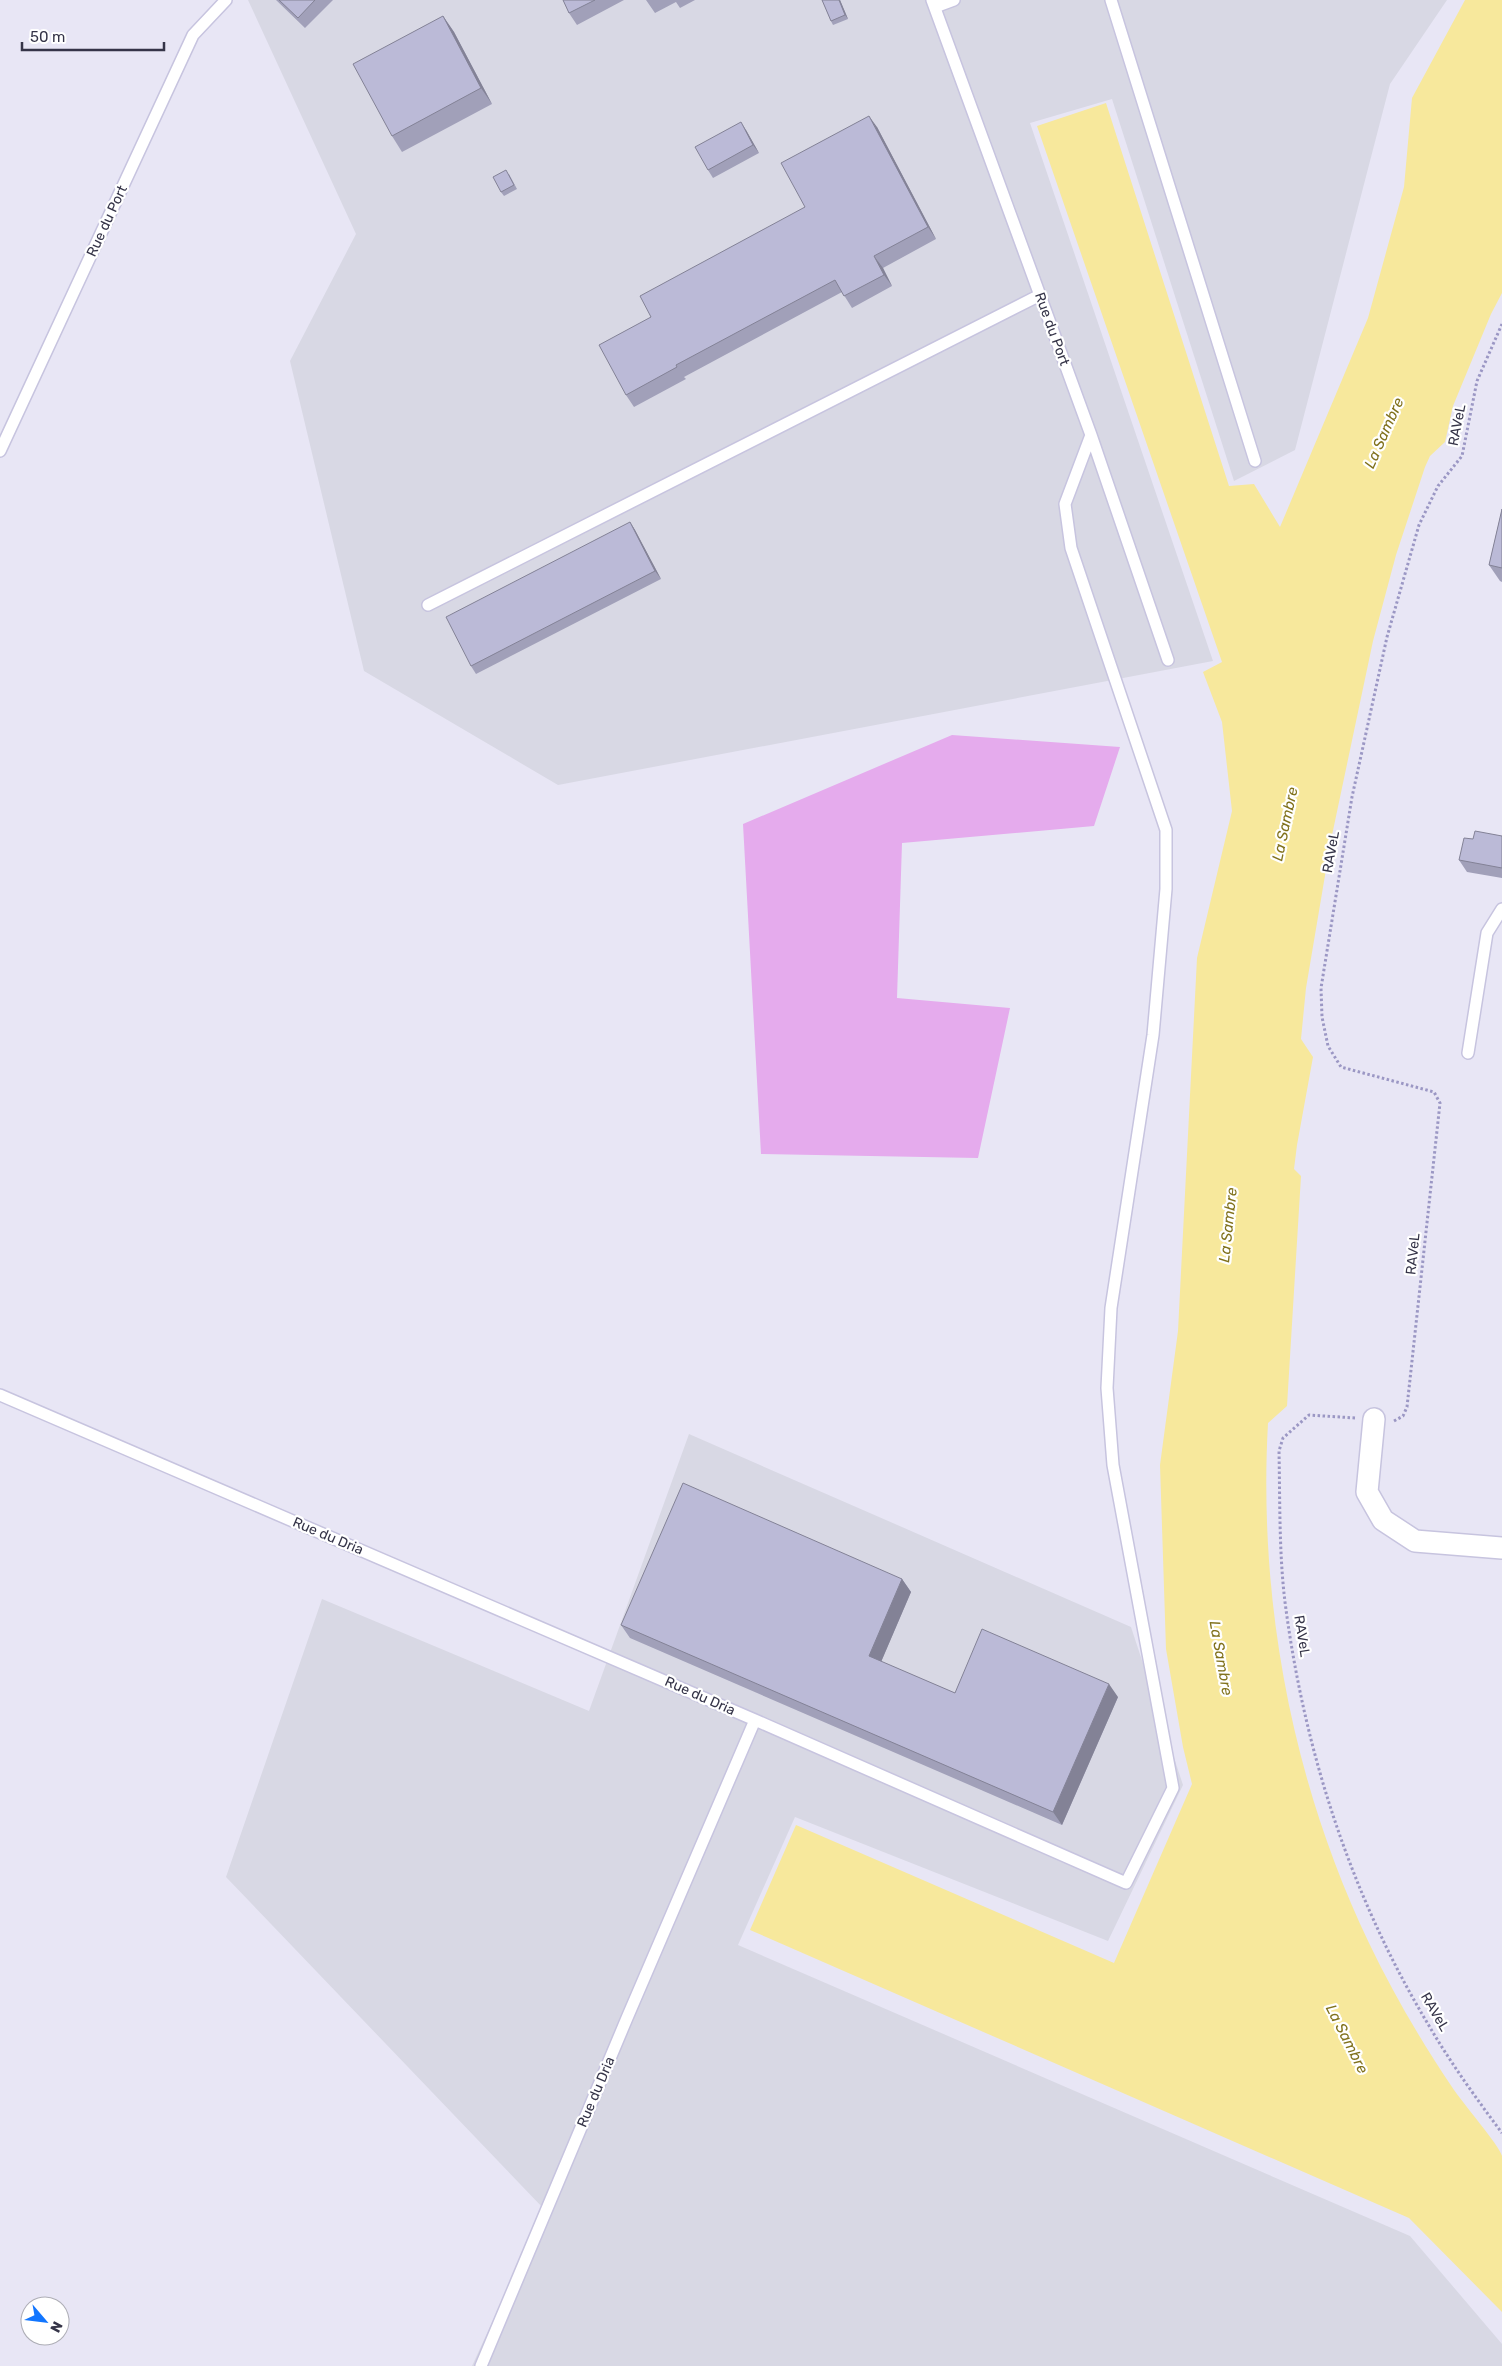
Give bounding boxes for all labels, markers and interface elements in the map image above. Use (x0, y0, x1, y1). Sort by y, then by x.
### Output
scale bar (22, 20, 165, 52)
text: 50 m (30, 28, 65, 46)
street label: Rue du Port (83, 182, 131, 259)
street label: Rue du Port (1031, 290, 1073, 368)
water label: La Sambre (1360, 394, 1408, 471)
street label: RAVeL (1445, 403, 1469, 447)
water label: La Sambre (1268, 785, 1302, 863)
street label: RAVeL (1319, 830, 1343, 874)
water label: La Sambre (1215, 1186, 1241, 1263)
street label: RAVeL (1402, 1232, 1424, 1276)
street label: Rue du Dria (290, 1513, 366, 1559)
street label: RAVeL (1290, 1614, 1314, 1658)
water label: La Sambre (1206, 1619, 1237, 1697)
street label: Rue du Dria (662, 1673, 738, 1719)
street label: RAVeL (1417, 1990, 1453, 2035)
water label: La Sambre (1322, 2001, 1372, 2077)
street label: Rue du Dria (573, 2054, 619, 2130)
north arrow (20, 2296, 70, 2346)
text: N (46, 2318, 66, 2335)

